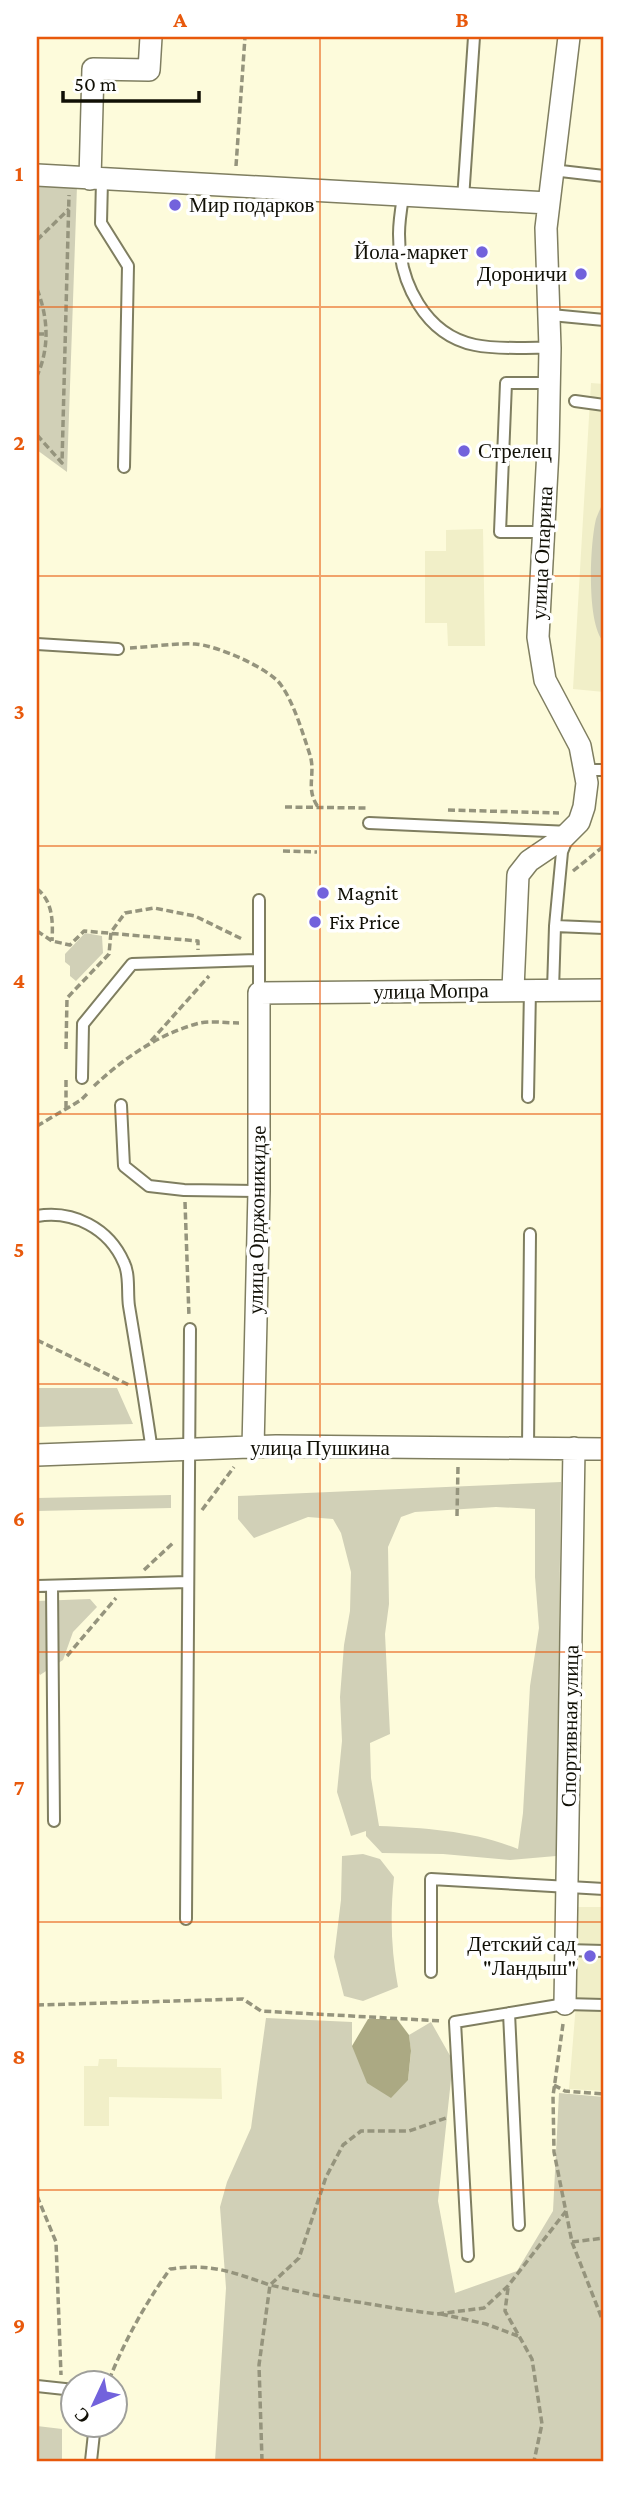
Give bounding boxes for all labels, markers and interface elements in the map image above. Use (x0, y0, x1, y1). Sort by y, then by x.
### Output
text: A (172, 6, 187, 32)
text: B (455, 6, 469, 32)
scale bar (63, 60, 200, 104)
text: 50 m (74, 72, 117, 96)
text: 1 (15, 160, 24, 186)
place label: Мир подарков (189, 193, 315, 217)
marker: Мир подарков (167, 197, 183, 213)
place label: Йола-маркет (354, 240, 468, 264)
marker: Йола-маркет (474, 244, 490, 260)
place label: Дороничи (477, 262, 567, 286)
marker: Дороничи (573, 266, 589, 282)
text: 2 (13, 429, 25, 455)
place label: Стрелец (478, 439, 552, 463)
marker: Стрелец (456, 443, 472, 459)
street label: улица Опарина (527, 485, 558, 620)
text: 3 (13, 698, 25, 724)
place label: Magnit (337, 881, 399, 905)
marker: Magnit (315, 885, 331, 901)
place label: Fix Price (329, 910, 400, 934)
marker: Fix Price (307, 914, 323, 930)
text: 4 (13, 967, 25, 993)
street label: улица Мопра (373, 978, 490, 1004)
street label: улица Орджоникидзе (243, 1125, 271, 1315)
text: 5 (13, 1236, 25, 1262)
street label: улица Пушкина (250, 1436, 390, 1460)
text: 6 (13, 1505, 25, 1531)
street label: Спортивная улица (557, 1644, 583, 1807)
text: 7 (13, 1774, 25, 1800)
place label: Детский сад "Ландыш" (467, 1932, 576, 1980)
marker: Детский сад "Ландыш" (582, 1948, 598, 1964)
text: 8 (12, 2043, 26, 2069)
text: 9 (13, 2312, 25, 2338)
north arrow (60, 2368, 130, 2438)
text: С (70, 2403, 94, 2428)

